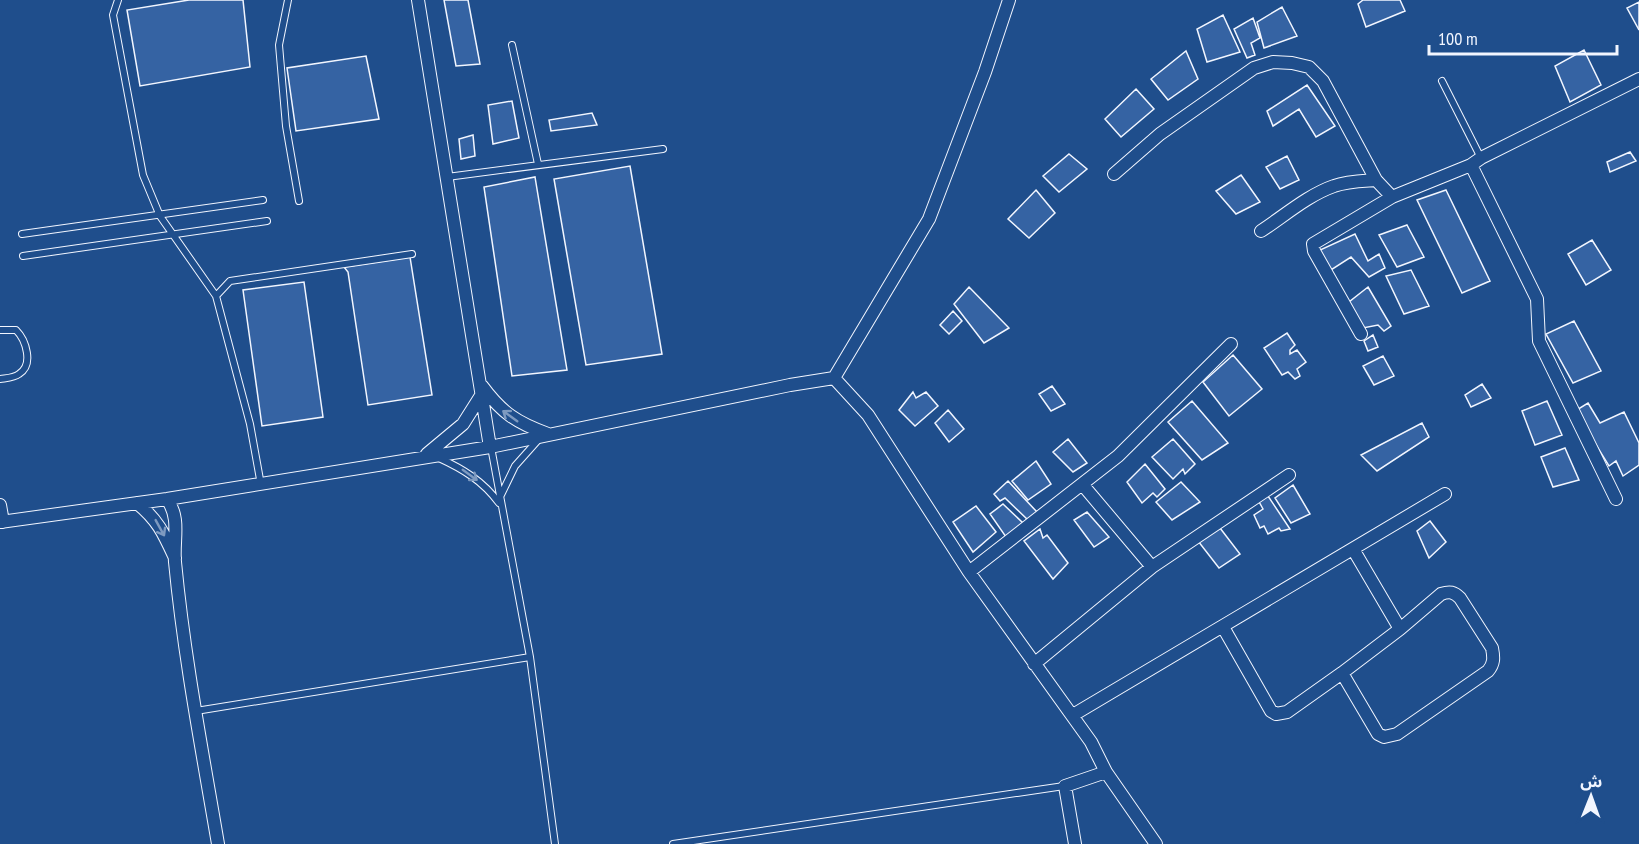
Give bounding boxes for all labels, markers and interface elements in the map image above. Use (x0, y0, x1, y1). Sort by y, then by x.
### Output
scale bar (1429, 18, 1616, 56)
text: 100 m (1438, 27, 1478, 50)
one-way arrow (503, 410, 519, 422)
one-way arrow (462, 469, 478, 481)
one-way arrow (154, 519, 166, 536)
north arrow (1561, 766, 1621, 826)
text: ش (1580, 771, 1602, 791)

